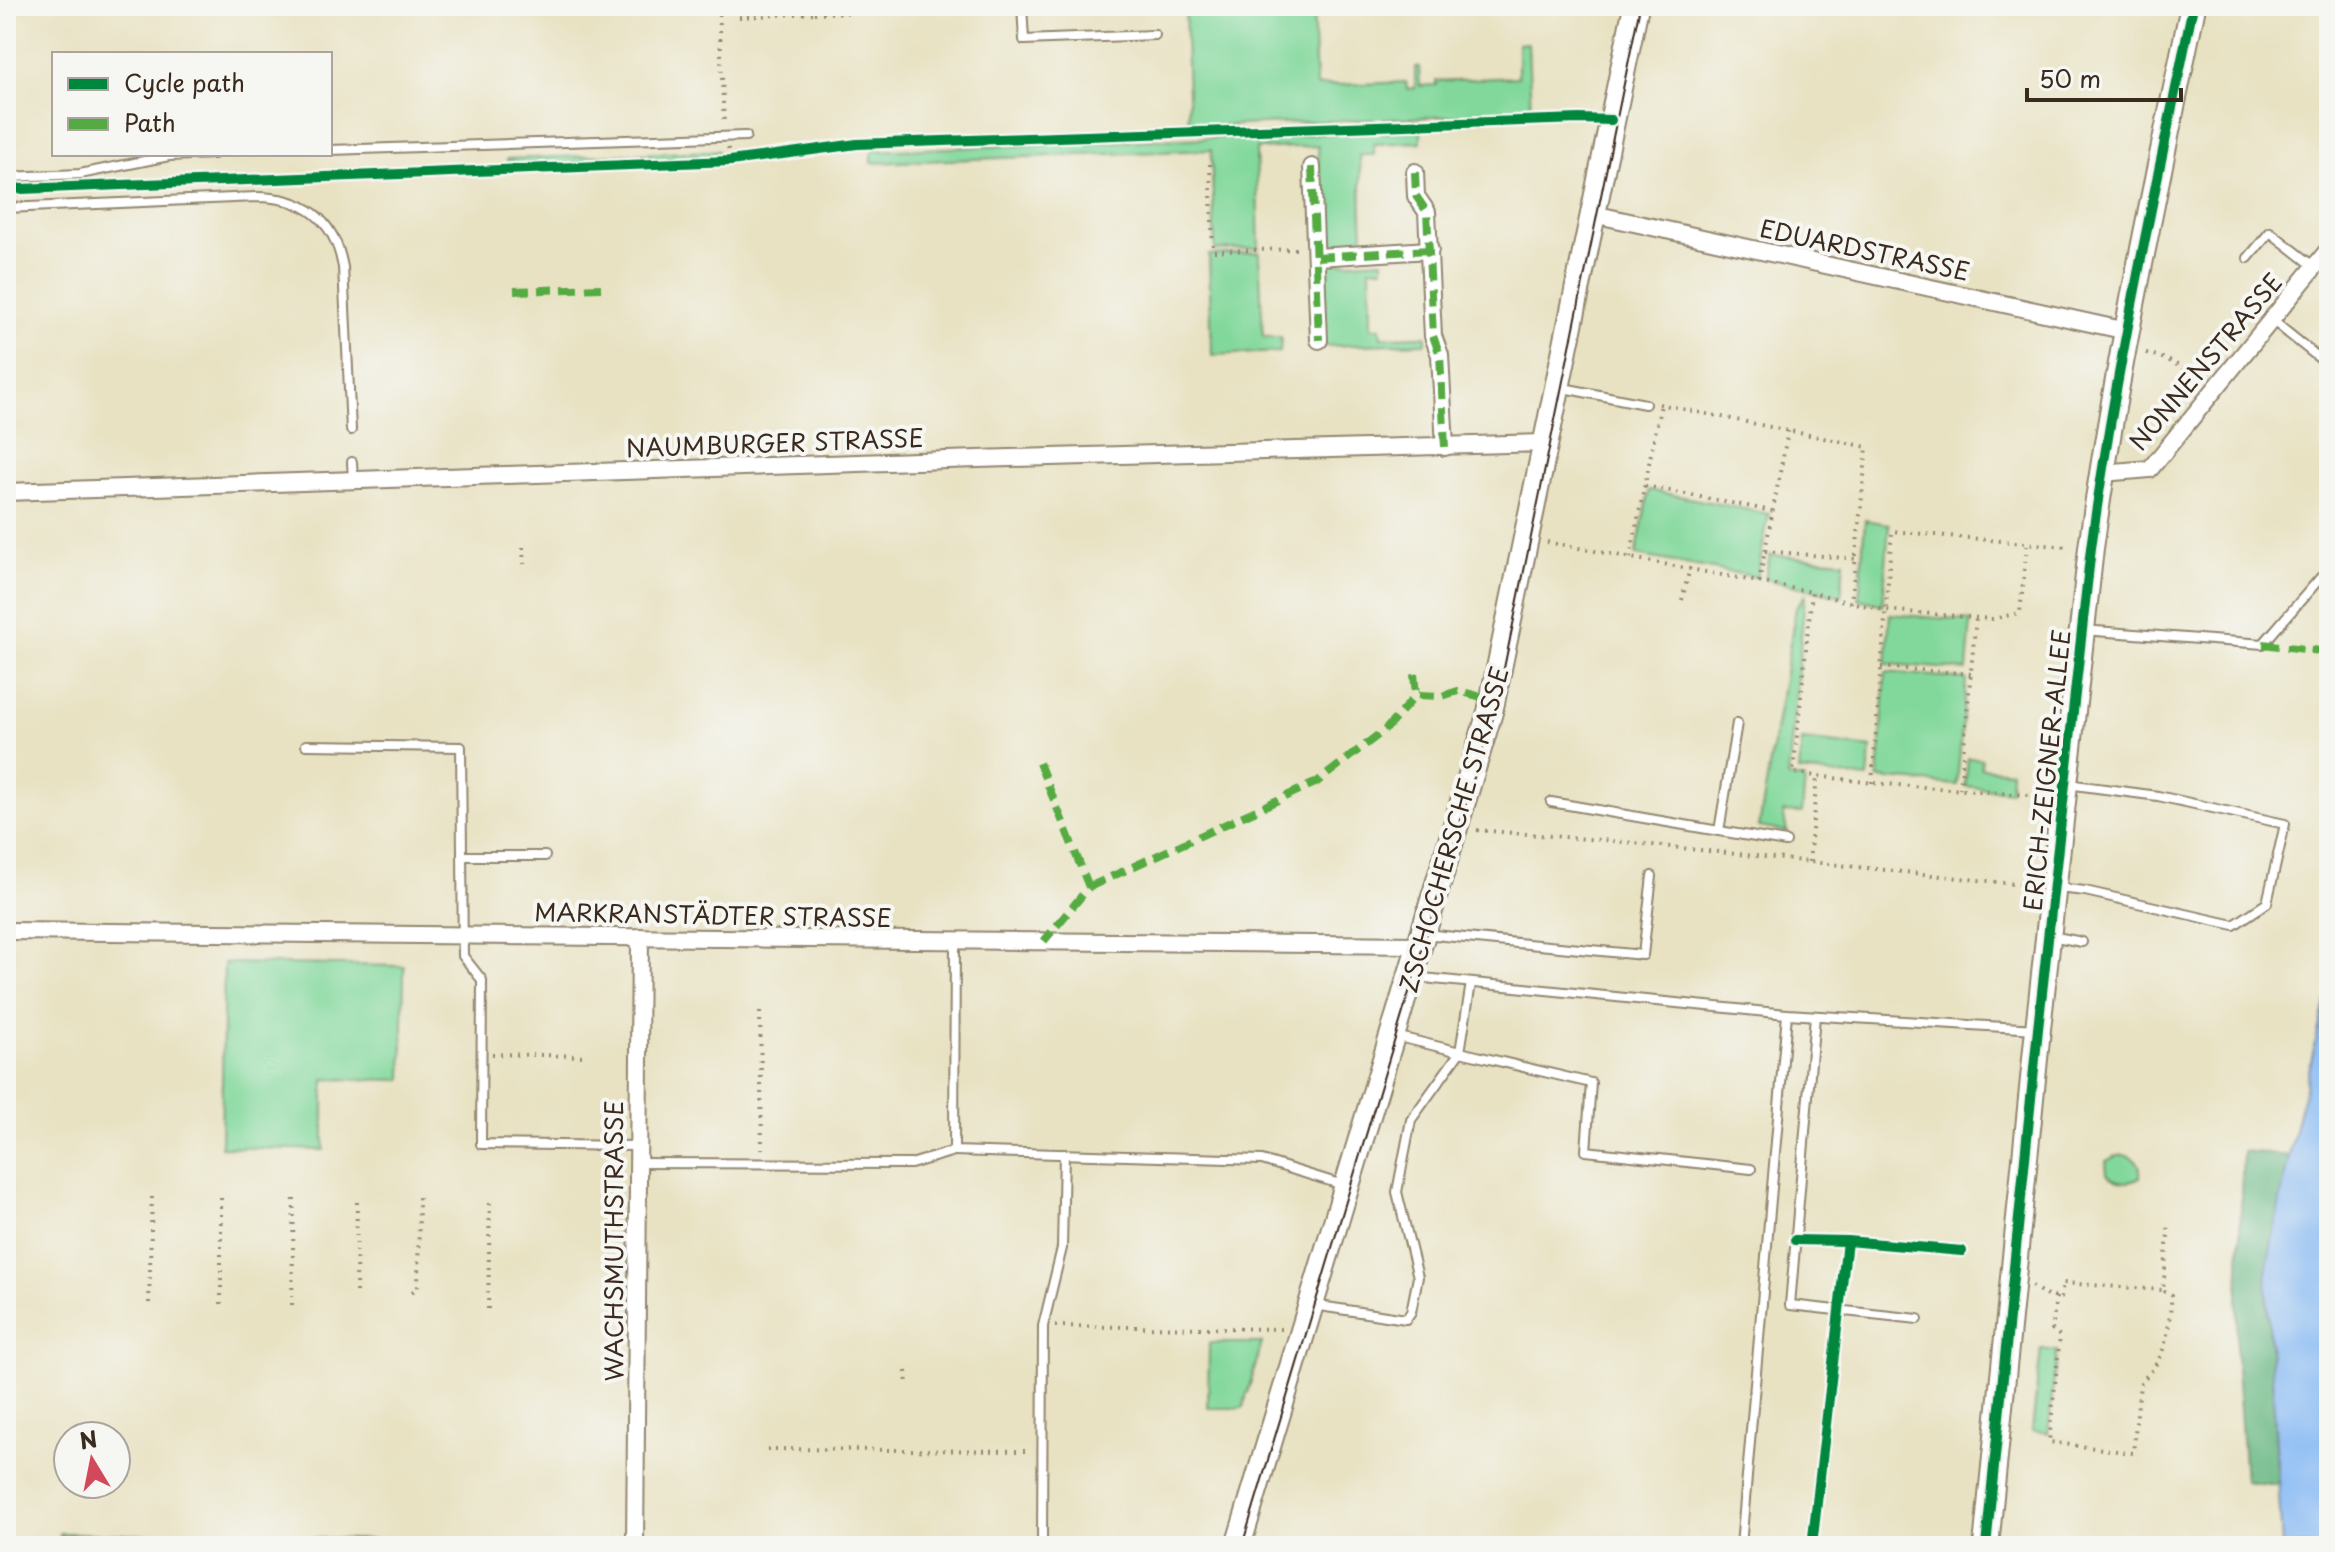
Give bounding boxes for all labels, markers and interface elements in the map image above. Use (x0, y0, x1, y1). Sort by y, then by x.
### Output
legend (52, 52, 332, 156)
scale bar (2027, 52, 2181, 102)
text: 50 m (2039, 60, 2101, 96)
text: Cycle path (124, 64, 245, 100)
text: Path (124, 104, 176, 140)
street label: EDUARDSTRASSE (1757, 209, 1973, 289)
street label: NONNENSTRASSE (2120, 265, 2290, 457)
street label: NAUMBURGER STRASSE (625, 419, 925, 465)
street label: ERICH-ZEIGNER-ALLEE (2013, 627, 2079, 913)
street label: ZSCHOCHERSCHE STRASSE (1389, 662, 1517, 996)
street label: MARKRANSTÄDTER STRASSE (534, 893, 892, 935)
street label: WACHSMUTHSTRASSE (595, 1100, 631, 1382)
north arrow (52, 1420, 132, 1500)
text: N (77, 1421, 100, 1457)

